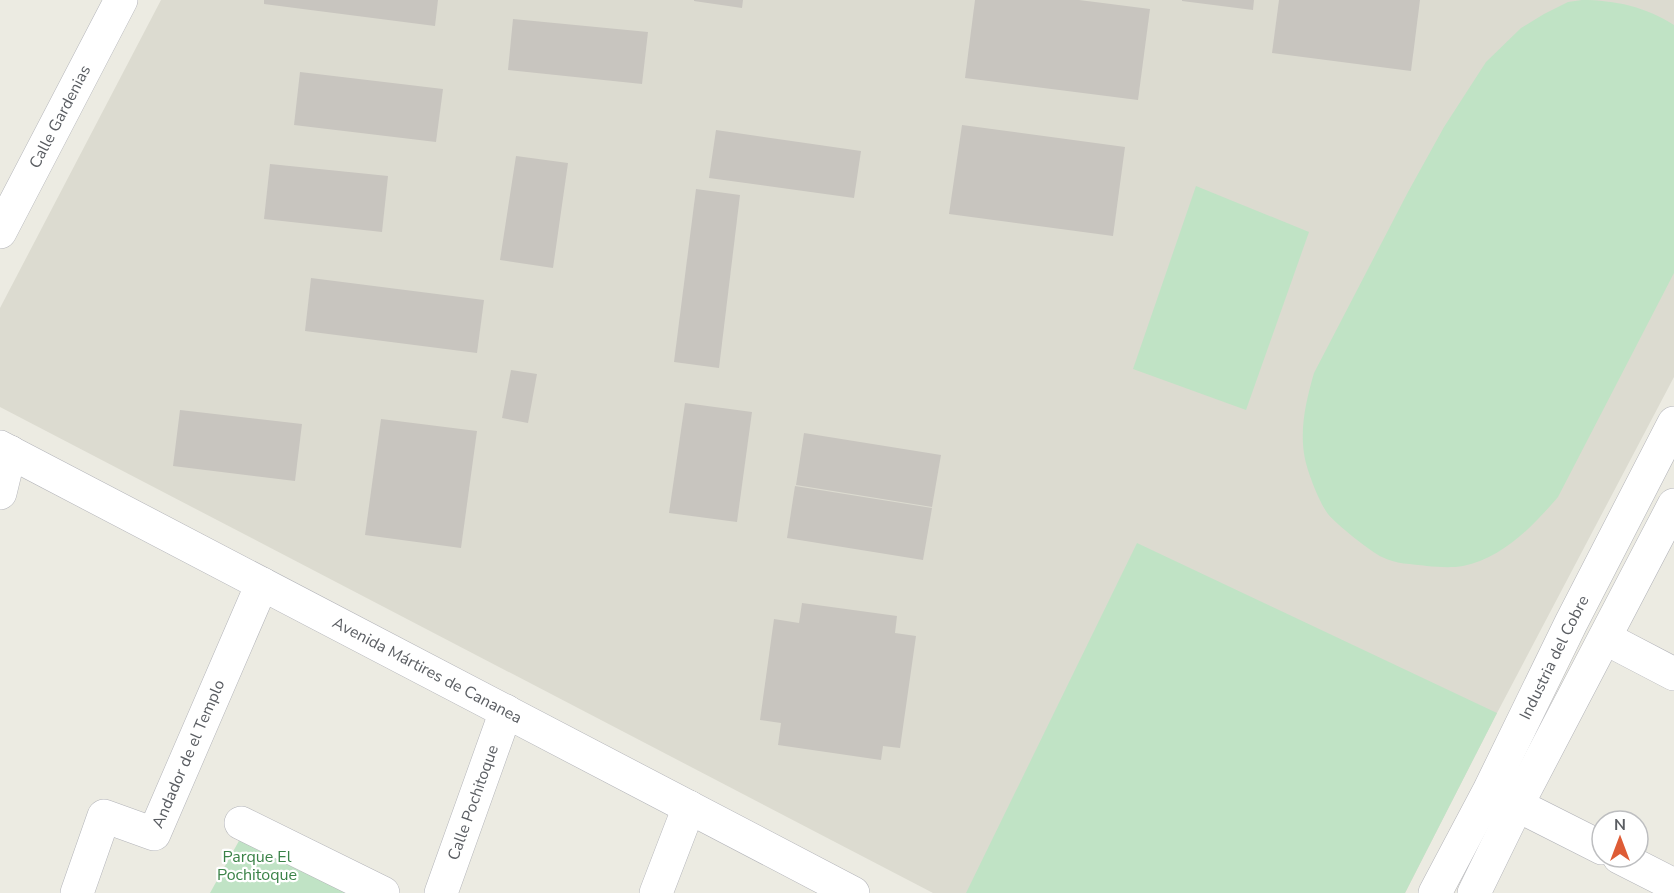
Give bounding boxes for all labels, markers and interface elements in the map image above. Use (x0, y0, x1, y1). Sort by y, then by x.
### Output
street label: Calle Gardenias (24, 61, 96, 172)
street label: Industria del Cobre (1514, 592, 1594, 723)
street label: Avenida Mártires de Cananea (329, 612, 526, 729)
street label: Andador de el Templo (147, 676, 230, 831)
street label: Calle Pochitoque (443, 742, 504, 863)
north arrow (1590, 809, 1650, 869)
text: N (1614, 814, 1626, 836)
park label: Parque El Pochitoque (217, 846, 297, 886)

